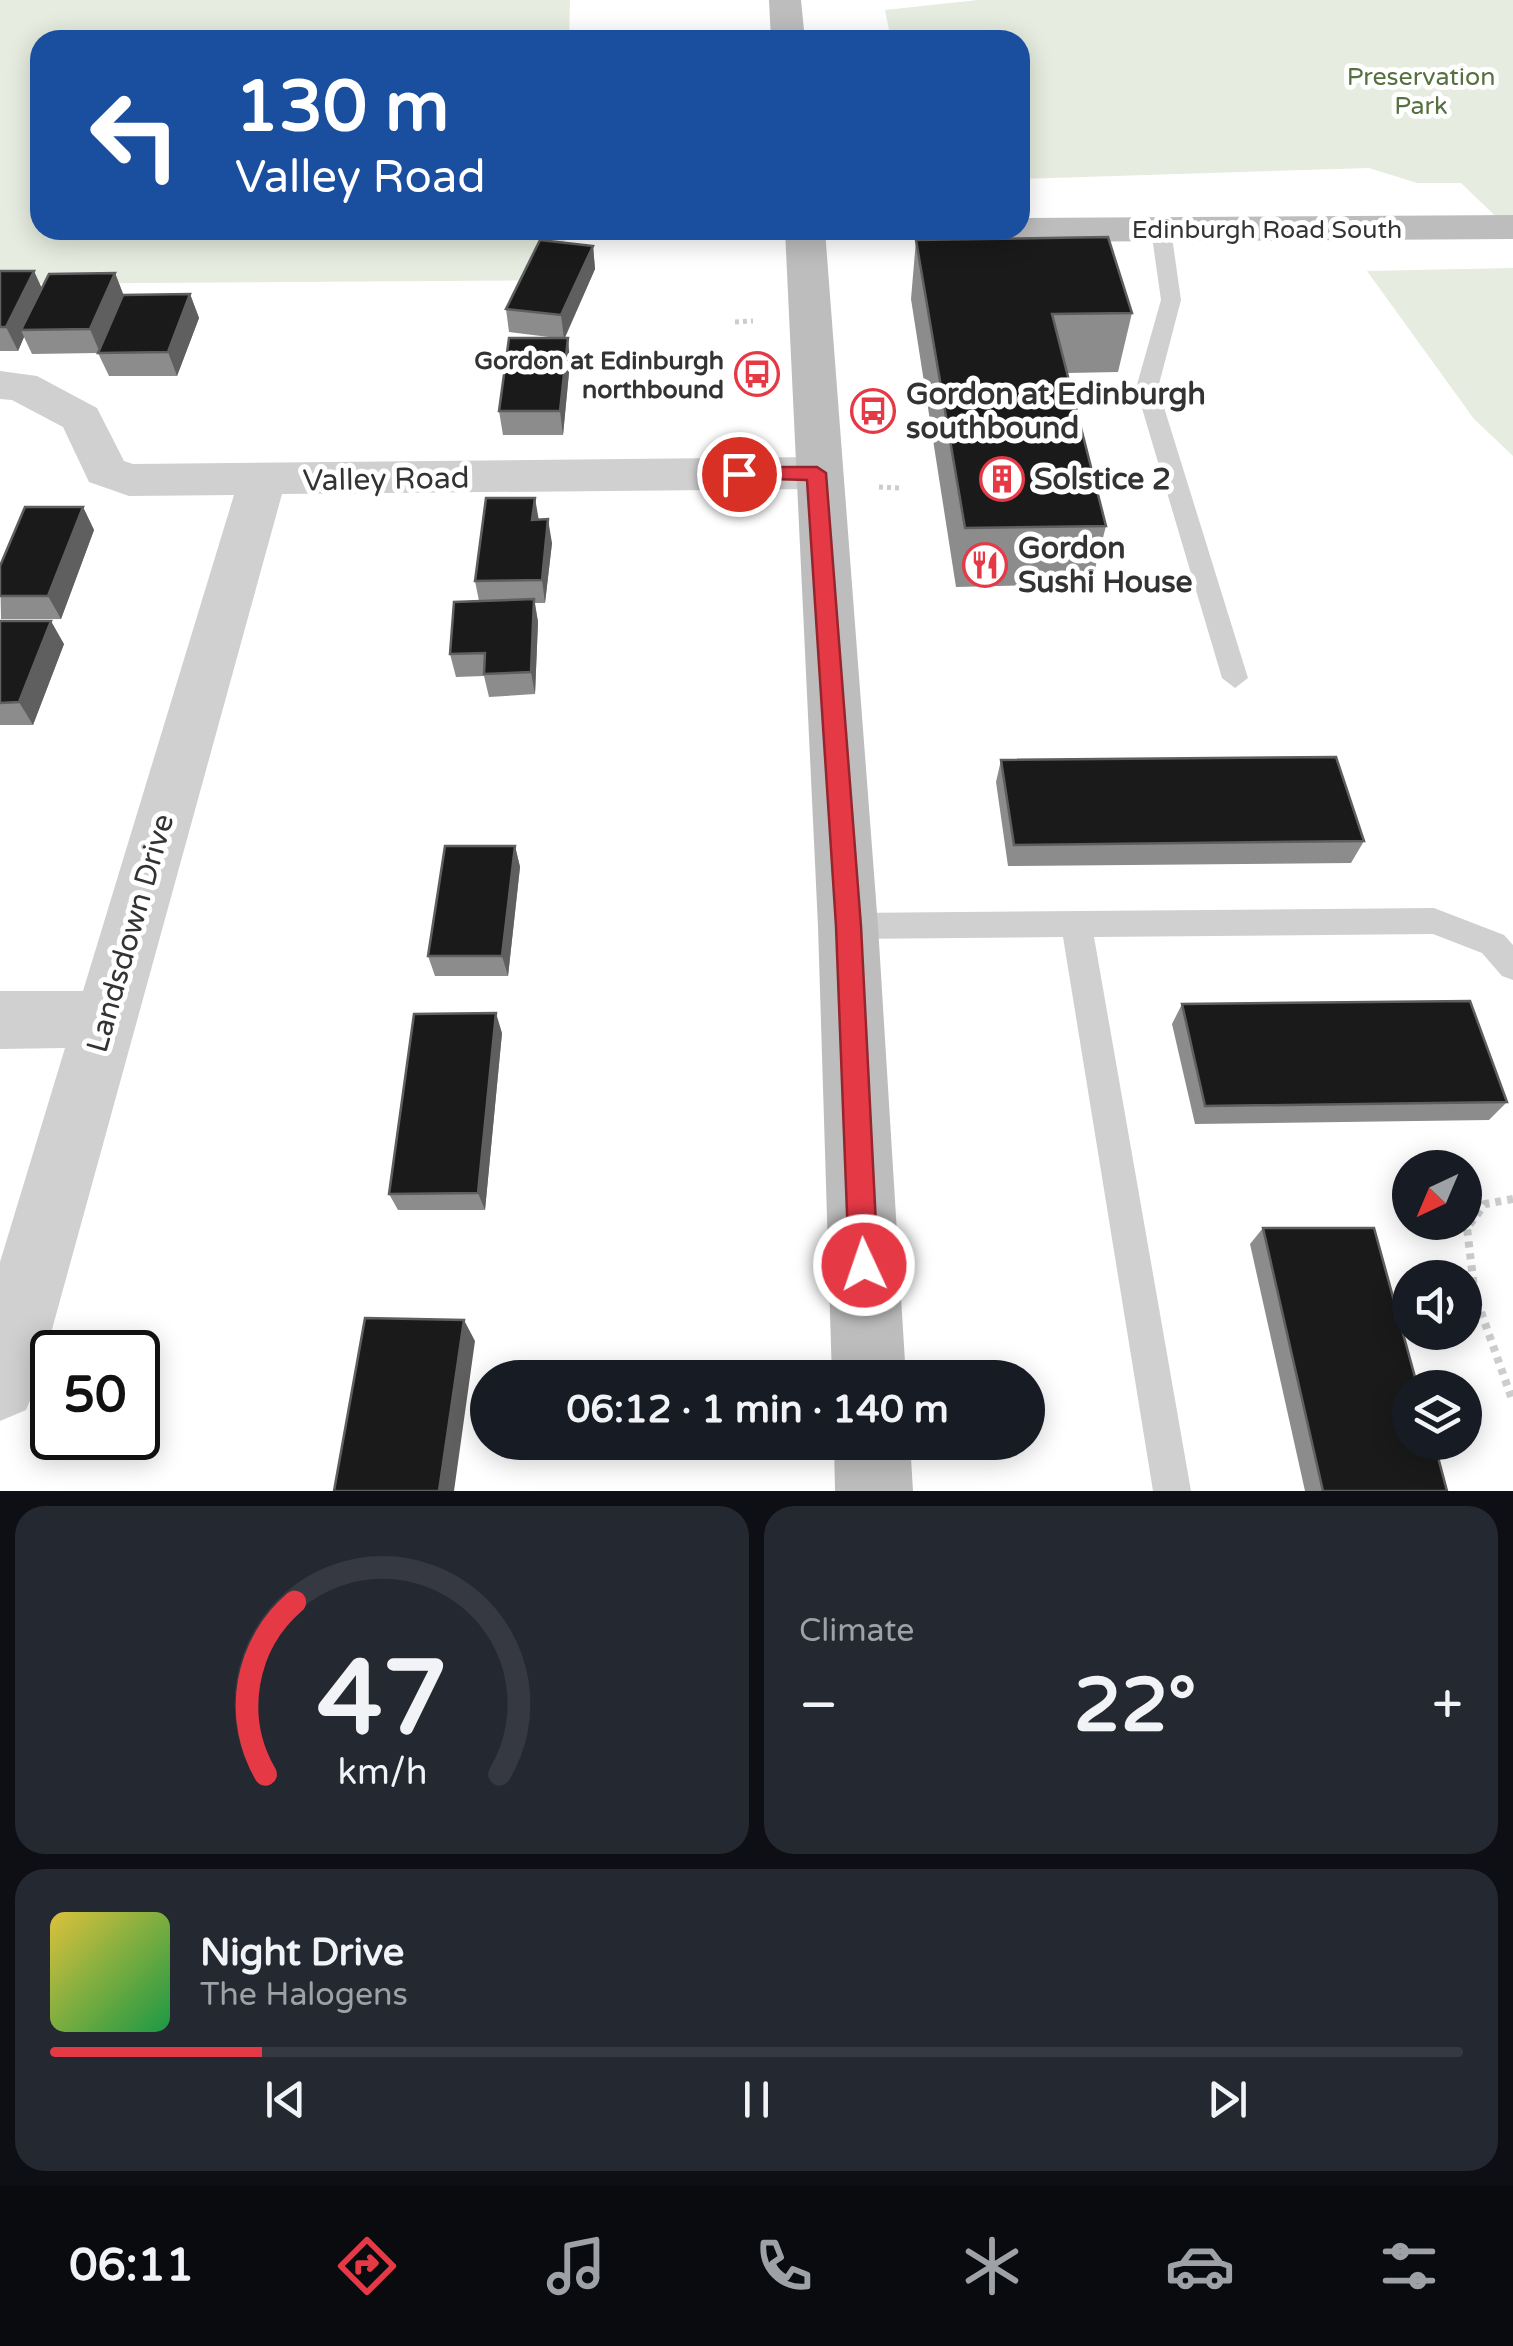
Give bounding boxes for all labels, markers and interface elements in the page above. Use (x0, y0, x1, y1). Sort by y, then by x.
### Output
park label: Preservation Park (1347, 62, 1495, 121)
text: 130 m (235, 66, 449, 150)
icon: left (70, 70, 200, 200)
text: Valley Road (235, 151, 486, 205)
street label: Edinburgh Road South (1132, 215, 1402, 245)
place label: Gordon at Edinburgh northbound (474, 346, 724, 405)
bus stop icon: Gordon at Edinburgh northbound (734, 351, 780, 397)
place label: Gordon at Edinburgh southbound (906, 376, 1206, 447)
bus stop icon: Gordon at Edinburgh southbound (850, 388, 896, 434)
pin (697, 432, 782, 517)
icon: arrive (712, 447, 767, 502)
building icon: Solstice 2 (979, 456, 1025, 502)
street label: Valley Road (302, 460, 470, 499)
place label: Solstice 2 (1034, 461, 1171, 498)
place label: Gordon Sushi House (1018, 530, 1193, 601)
restaurant icon: Gordon Sushi House (962, 542, 1008, 588)
street label: Landsdown Drive (79, 810, 182, 1057)
north arrow (1392, 1150, 1482, 1240)
map controls (1392, 1150, 1482, 1460)
position arrow (812, 1213, 916, 1317)
button: sound (1392, 1260, 1482, 1350)
speed limit sign: 50 (30, 1330, 160, 1460)
button: layers (1392, 1370, 1482, 1460)
text: 06:12 · 1 min · 140 m (566, 1387, 949, 1433)
text: Climate (799, 1612, 914, 1650)
text: 47 (317, 1637, 447, 1762)
text: 22° (1074, 1661, 1196, 1751)
text: − (799, 1673, 838, 1739)
text: + (1432, 1673, 1463, 1739)
text: km/h (337, 1751, 427, 1794)
text: Night Drive (200, 1930, 404, 1976)
text: The Halogens (200, 1976, 408, 2014)
icon: previous (258, 2072, 313, 2127)
icon: pause (729, 2072, 784, 2127)
icon: next (1200, 2072, 1255, 2127)
icon: directions (332, 2231, 402, 2301)
icon: music (541, 2231, 611, 2301)
icon: phone (749, 2231, 819, 2301)
icon: climate (957, 2231, 1027, 2301)
icon: car (1165, 2231, 1235, 2301)
icon: filters (1374, 2231, 1444, 2301)
text: 06:11 (69, 2239, 194, 2293)

